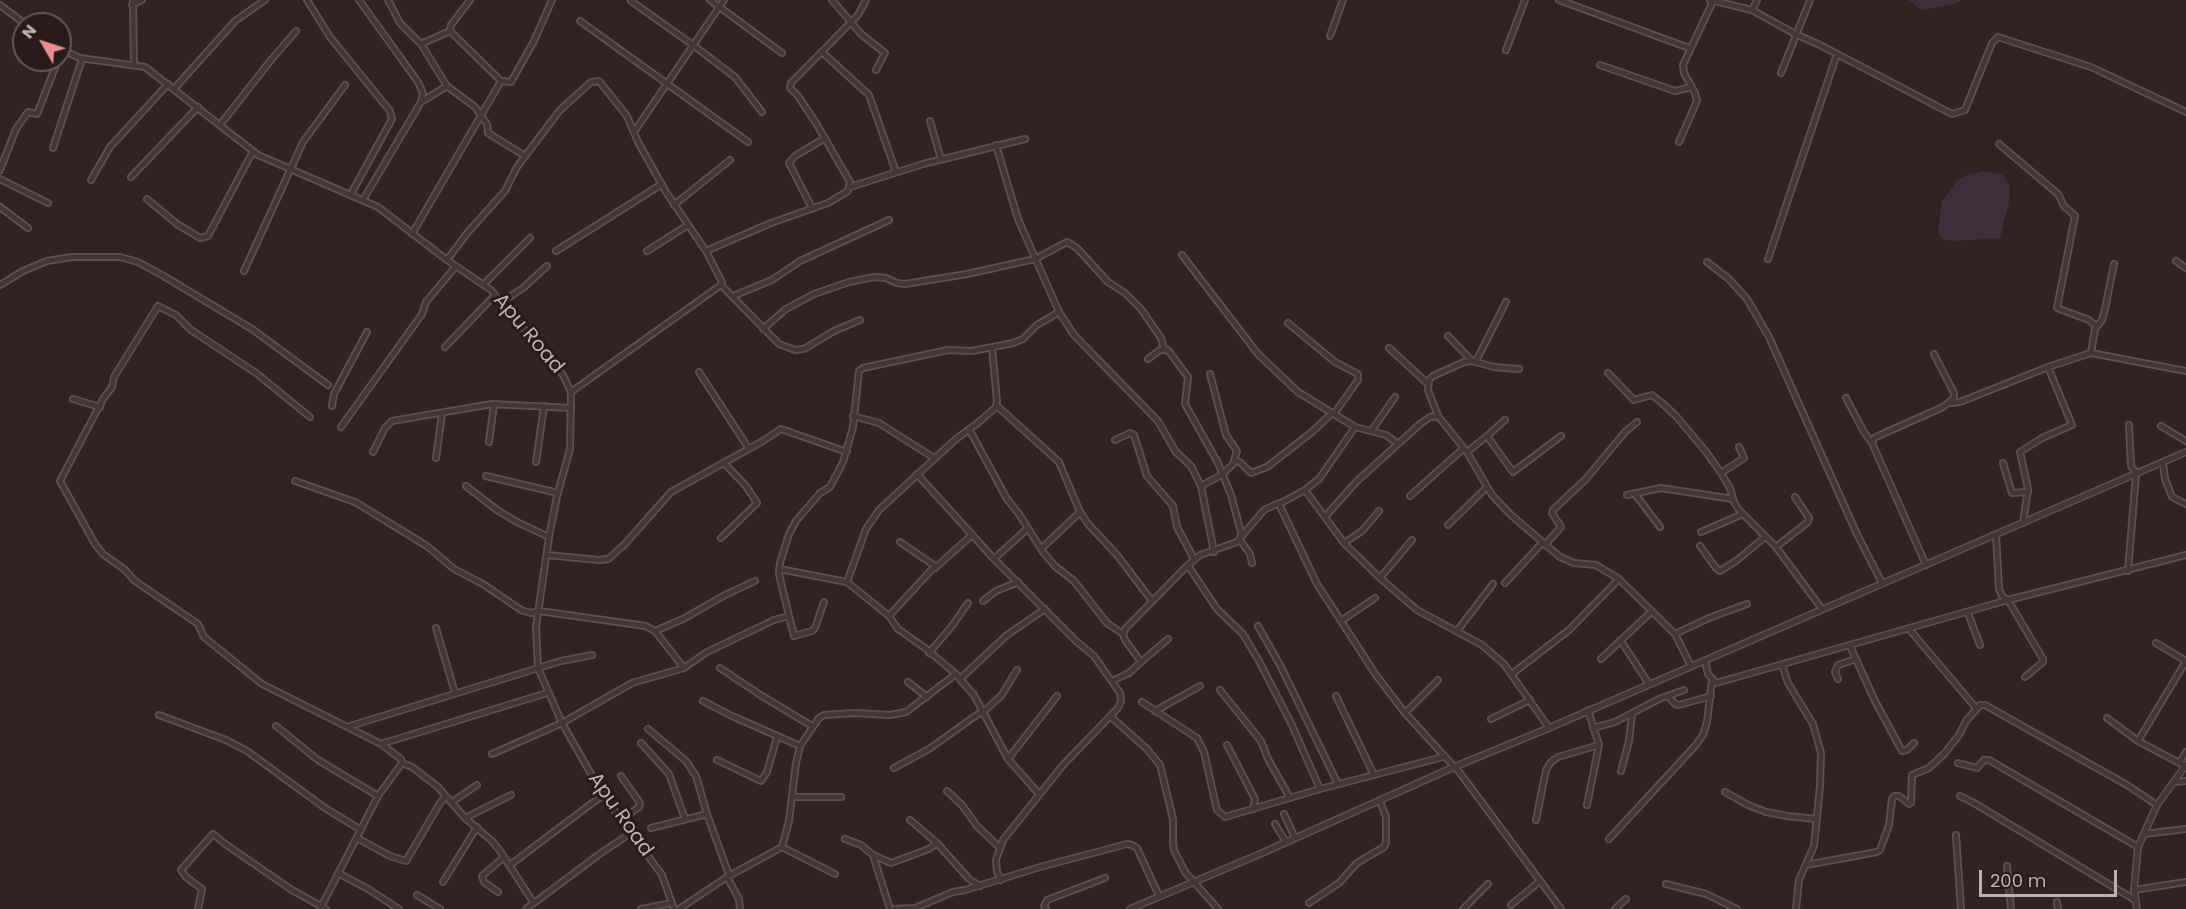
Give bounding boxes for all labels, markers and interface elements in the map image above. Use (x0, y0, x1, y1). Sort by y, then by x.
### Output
north arrow (12, 12, 72, 72)
text: N (16, 20, 42, 44)
street label: Apu Road (488, 289, 568, 379)
street label: Apu Road (582, 768, 658, 862)
scale bar (1982, 858, 2120, 896)
text: 200 m (1990, 868, 2046, 893)

